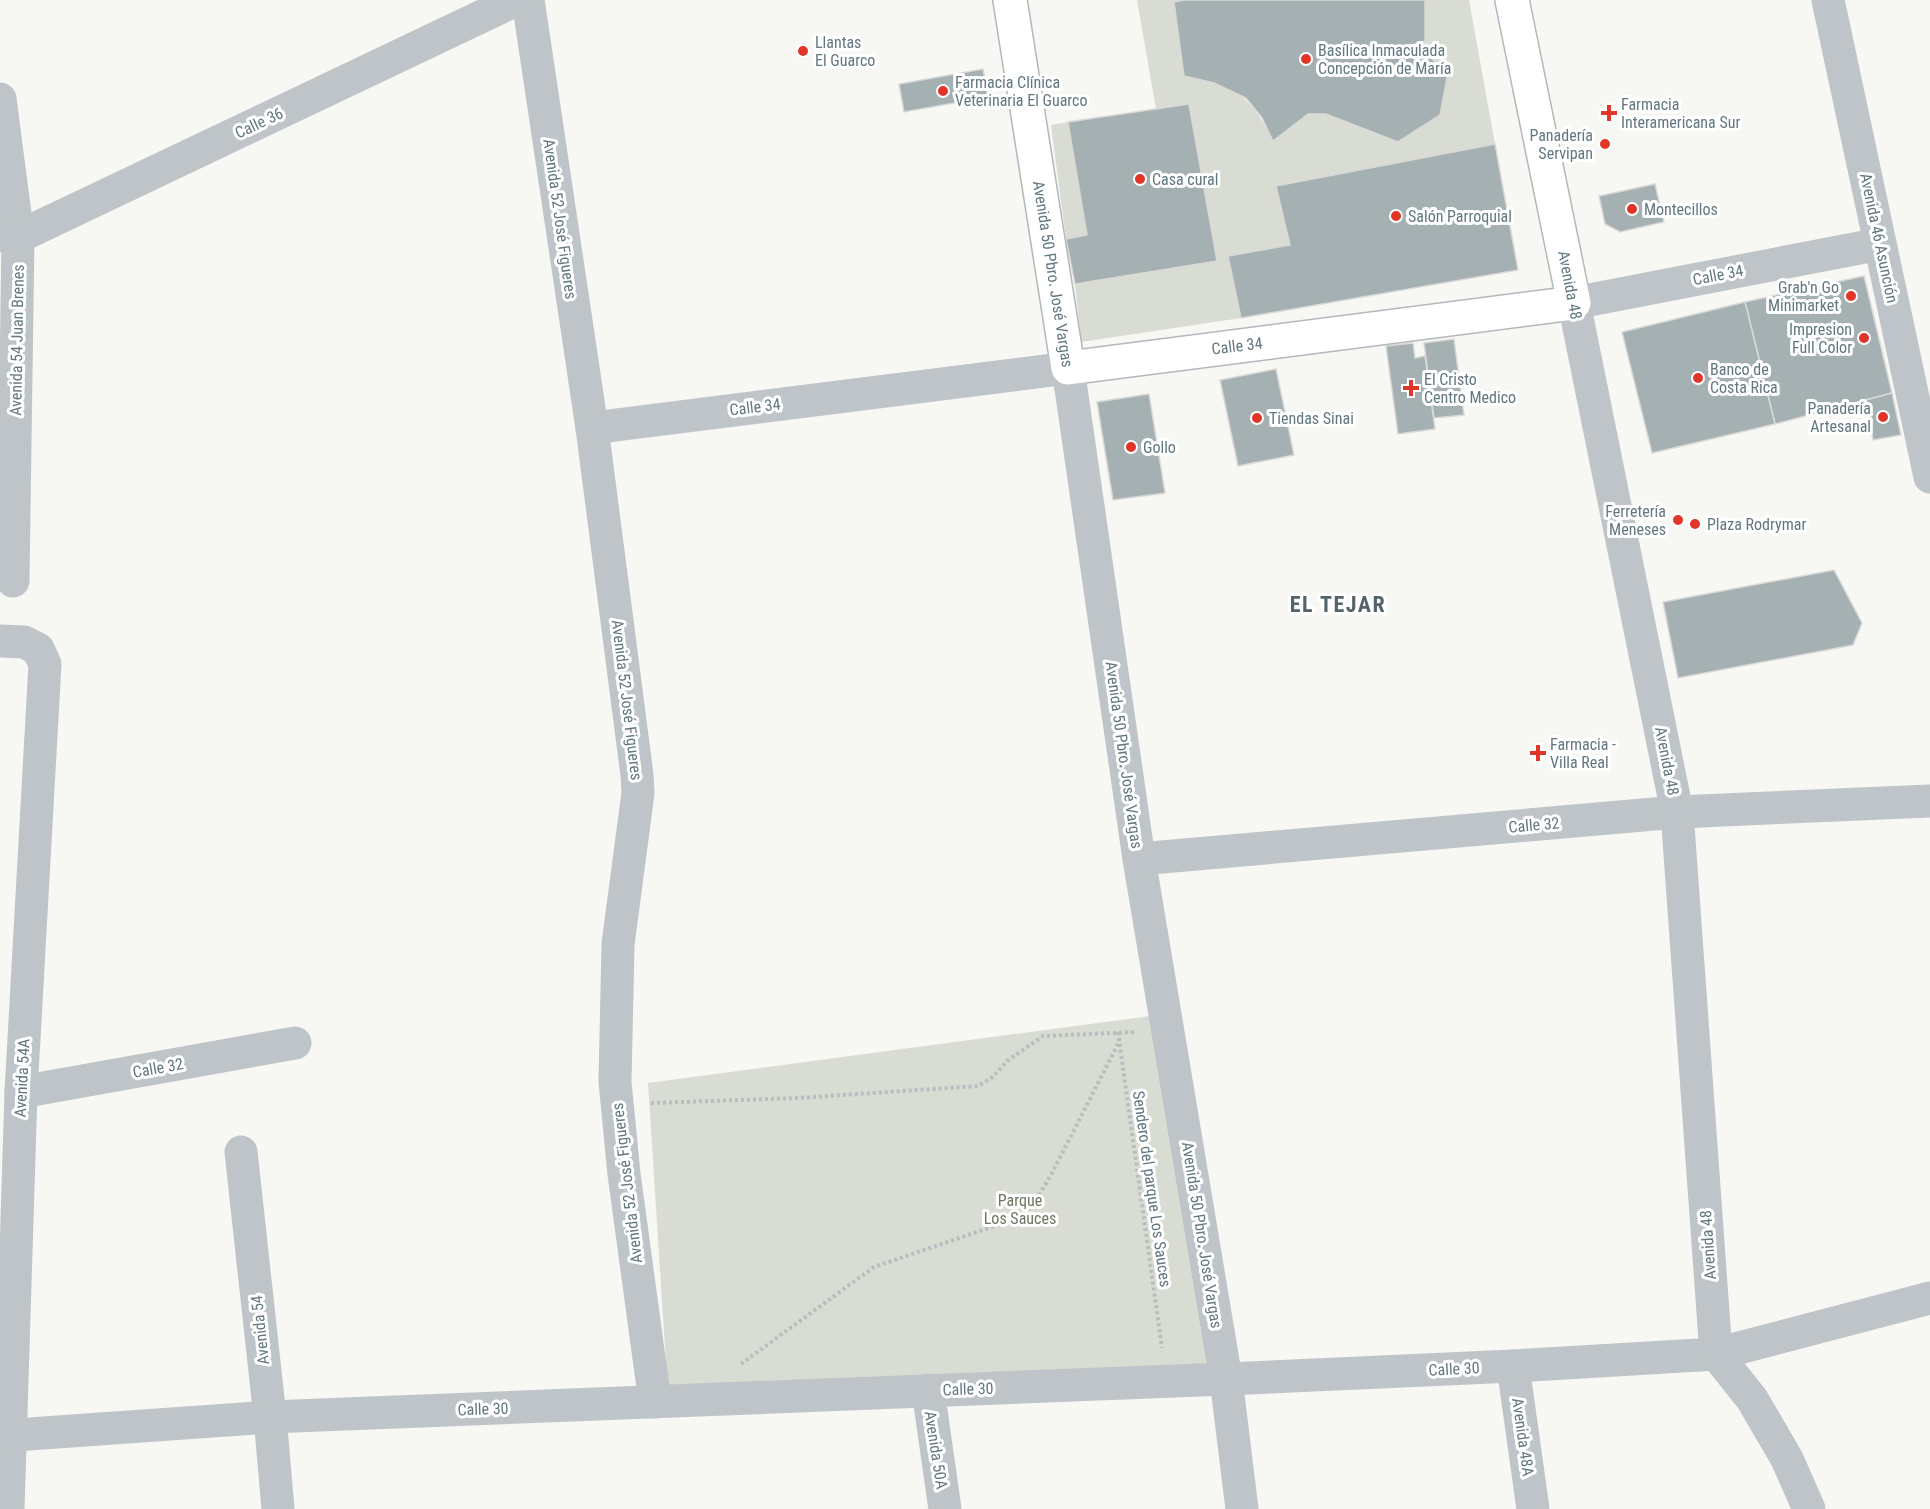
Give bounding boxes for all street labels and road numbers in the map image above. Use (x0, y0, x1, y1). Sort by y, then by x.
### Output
street label: Calle 36 (232, 104, 286, 142)
street label: Avenida 52 José Figueres (539, 138, 581, 300)
street label: Avenida 46 Asunción (1856, 171, 1902, 305)
street label: Avenida 50 Pbro. José Vargas (1029, 179, 1077, 369)
street label: Avenida 48 (1554, 249, 1586, 321)
street label: Calle 34 (1691, 261, 1745, 289)
street label: Avenida 54 Juan Brenes (6, 264, 28, 416)
street label: Calle 34 (1211, 333, 1264, 359)
street label: Calle 34 (729, 394, 782, 420)
street label: Avenida 52 José Figueres (608, 619, 646, 781)
street label: Avenida 50 Pbro. José Vargas (1101, 660, 1147, 850)
street label: Avenida 48 (1651, 725, 1683, 797)
street label: Calle 32 (1508, 813, 1560, 837)
street label: Avenida 54A (10, 1038, 34, 1118)
street label: Calle 32 (131, 1054, 185, 1082)
street label: Sendero del parque Los Sauces (1129, 1090, 1175, 1288)
street label: Avenida 52 José Figueres (608, 1102, 646, 1264)
street label: Avenida 50 Pbro. José Vargas (1178, 1140, 1226, 1330)
street label: Avenida 48 (1696, 1210, 1720, 1280)
street label: Avenida 54 (247, 1294, 273, 1366)
street label: Calle 30 (1428, 1358, 1480, 1380)
street label: Calle 30 (942, 1379, 994, 1399)
street label: Avenida 48A (1508, 1397, 1538, 1477)
street label: Calle 30 (457, 1399, 509, 1419)
street label: Avenida 50A (920, 1410, 952, 1490)

